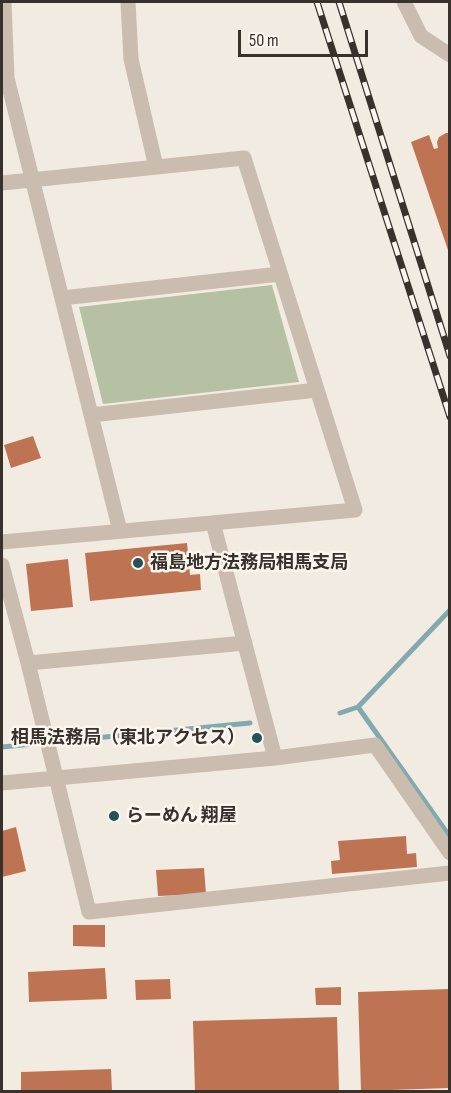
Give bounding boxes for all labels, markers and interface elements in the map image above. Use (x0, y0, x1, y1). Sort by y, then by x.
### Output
scale bar (241, 18, 372, 56)
text: 50 m (249, 30, 279, 51)
place label: 福島地方法務局相馬支局 (150, 552, 348, 574)
marker: 福島地方法務局相馬支局 (131, 556, 145, 570)
place label: 相馬法務局（東北アクセス） (11, 727, 245, 749)
marker: 相馬法務局（東北アクセス） (250, 731, 264, 745)
place label: らーめん 翔屋 (126, 805, 237, 827)
marker: らーめん 翔屋 (107, 809, 121, 823)

